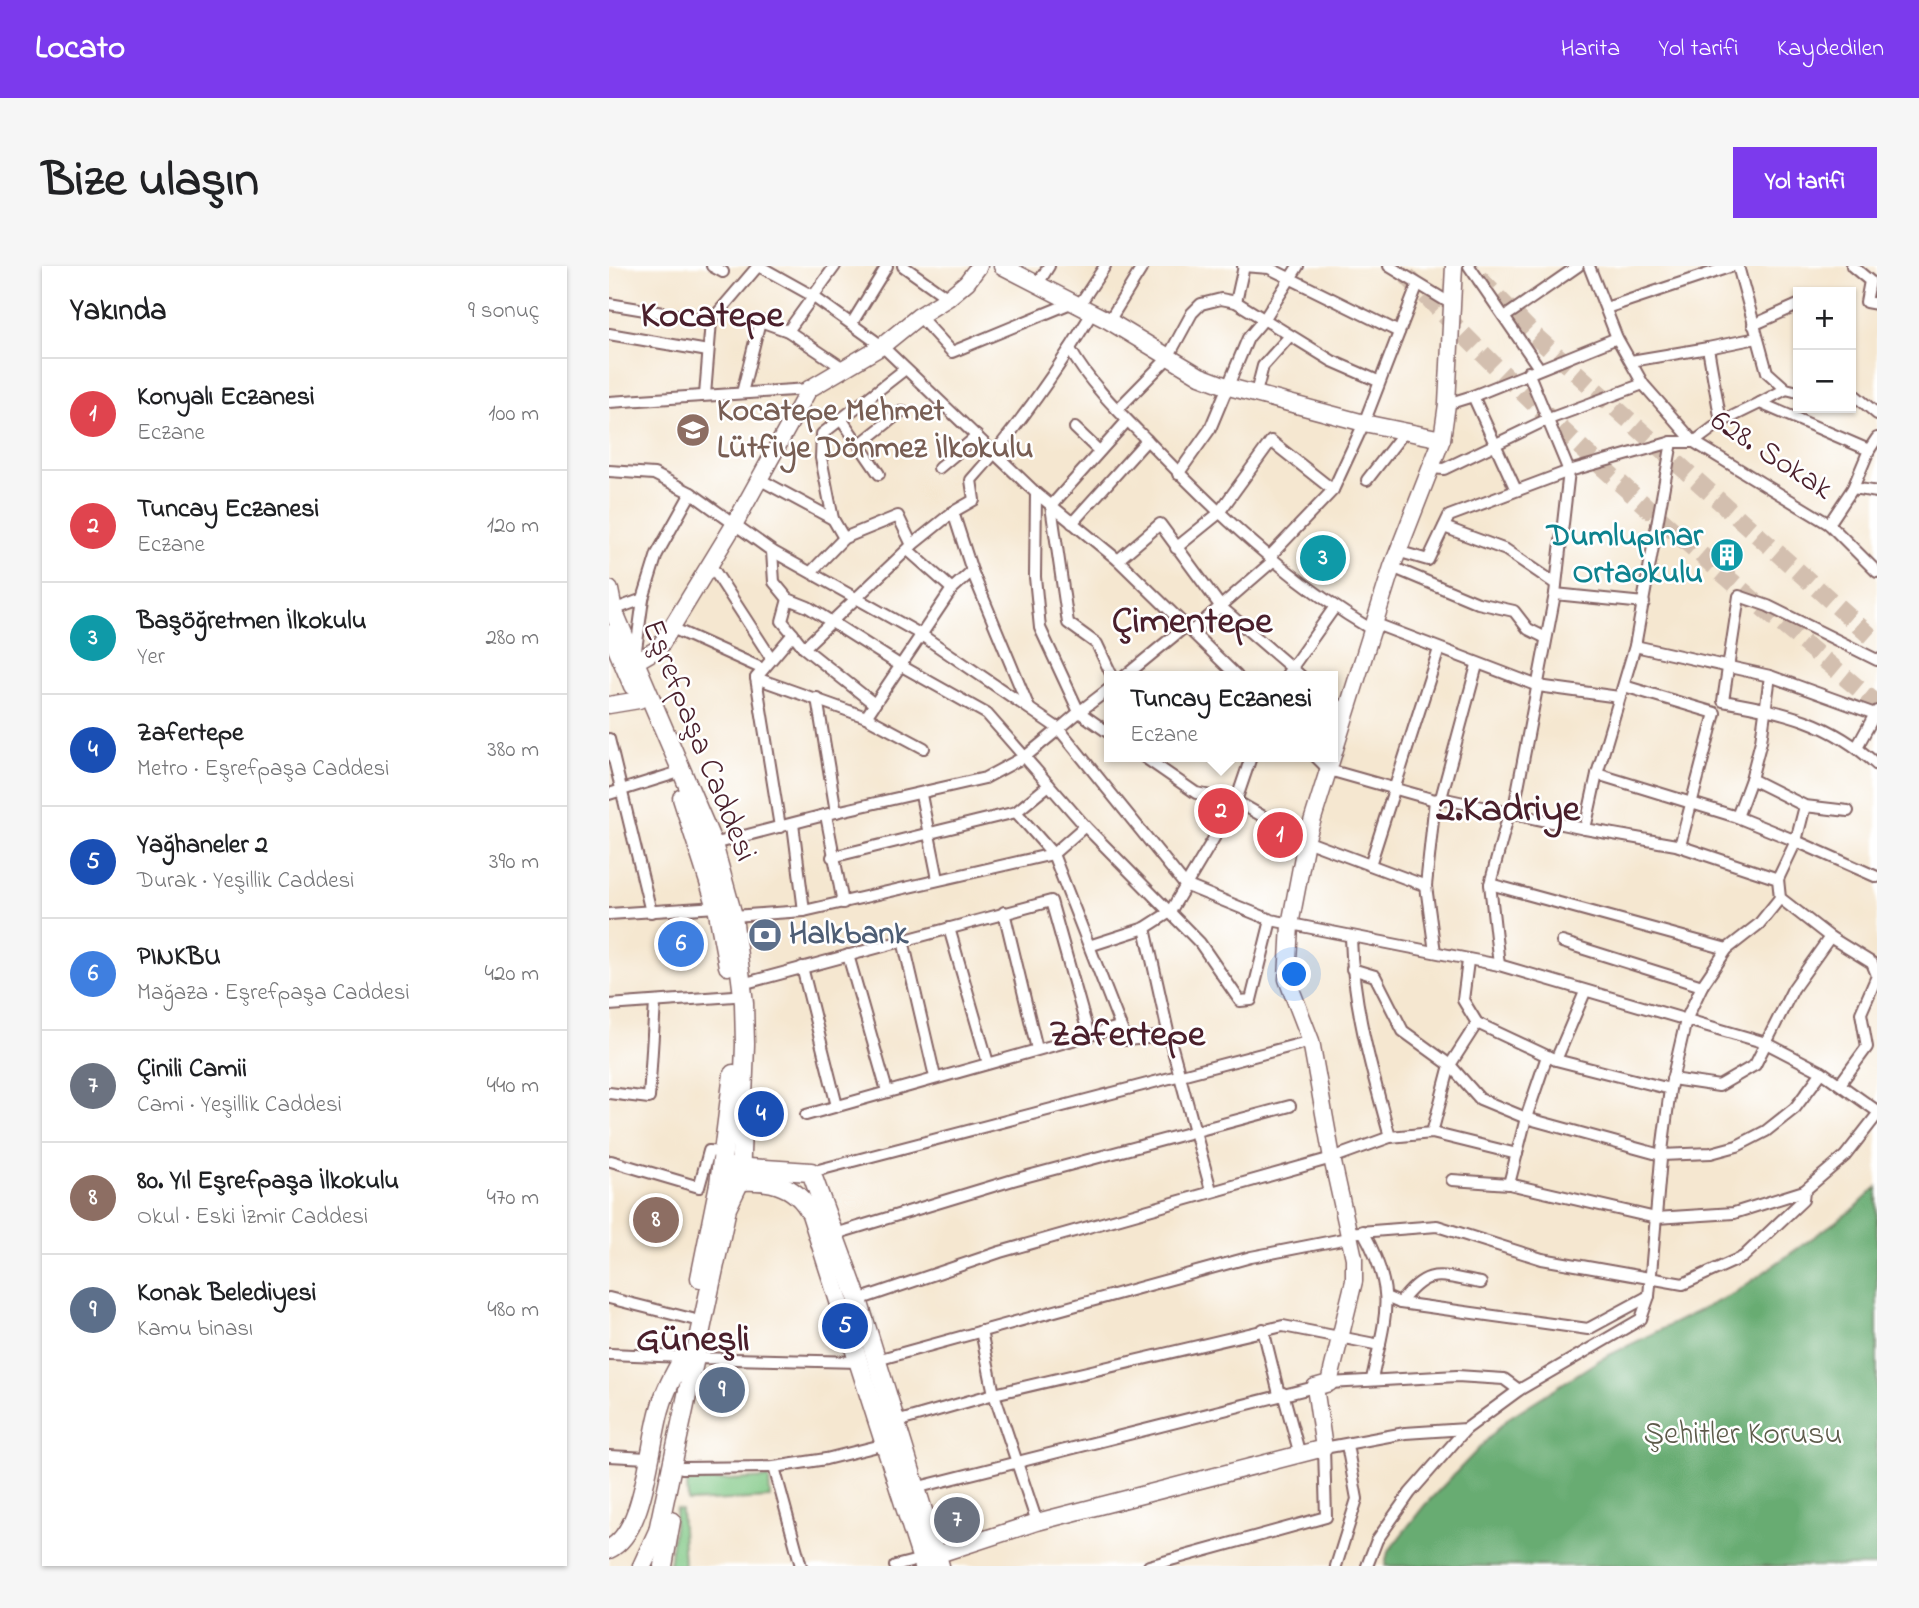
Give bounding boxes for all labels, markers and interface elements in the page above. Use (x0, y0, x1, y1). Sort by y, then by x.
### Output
text: Locato (35, 25, 125, 73)
text: Harita (1561, 32, 1620, 67)
text: Yol tarifi (1658, 32, 1739, 67)
text: Kaydedilen (1777, 32, 1884, 67)
text: Bize ulaşın (42, 146, 259, 218)
button: Yol tarifi (1733, 147, 1877, 218)
map controls (1793, 287, 1856, 413)
button: + (1793, 287, 1856, 350)
district label: Kocatepe (640, 289, 785, 345)
text: Yakında (70, 290, 166, 334)
text: 9 sonuç (468, 295, 539, 328)
button: − (1793, 350, 1856, 413)
text: Konyalı Eczanesi (137, 379, 315, 417)
place label: Kocatepe Mehmet Lütfiye Dönmez İlkokulu (717, 389, 1033, 474)
text: 1 (89, 398, 97, 431)
text: 100 m (488, 398, 539, 431)
street label: 628. Sokak (1700, 399, 1843, 514)
school or university icon: Kocatepe Mehmet Lütfiye Dönmez İlkokulu (674, 411, 712, 449)
text: Eczane (137, 417, 205, 450)
text: Tuncay Eczanesi (137, 491, 319, 529)
text: 2 (87, 510, 99, 543)
text: 120 m (487, 510, 539, 543)
place label: Dumlupınar Ortaokulu (1545, 514, 1704, 598)
text: Eczane (137, 529, 205, 562)
pin: 3 (1300, 532, 1346, 584)
building icon: Dumlupınar Ortaokulu (1708, 536, 1746, 574)
district label: Çimentepe (1112, 595, 1273, 651)
text: Başöğretmen İlkokulu (137, 603, 367, 641)
street label: Eşrefpaşa Caddesi (628, 613, 768, 869)
text: 3 (88, 622, 98, 655)
text: 280 m (485, 622, 539, 655)
text: Yer (137, 641, 165, 674)
popup (1104, 671, 1338, 762)
text: Tuncay Eczanesi (1130, 681, 1312, 719)
text: Zafertepe (137, 715, 244, 753)
text: Eczane (1130, 719, 1198, 752)
text: 4 (88, 734, 98, 767)
text: 380 m (487, 734, 539, 767)
text: Metro · Eşrefpaşa Caddesi (137, 753, 389, 786)
district label: 2.Kadriye (1435, 783, 1581, 839)
pin: 2 (1198, 785, 1244, 837)
pin: 1 (1257, 809, 1303, 861)
text: Yağhaneler 2 (137, 827, 268, 865)
text: 5 (86, 846, 100, 879)
text: 390 m (489, 846, 539, 879)
text: Durak · Yeşillik Caddesi (137, 865, 354, 898)
place label: Halkbank (789, 912, 909, 959)
bank icon: Halkbank (746, 916, 784, 954)
pin: 6 (658, 918, 704, 970)
text: PINKBU (137, 939, 221, 977)
your location (1277, 957, 1311, 991)
text: 6 (88, 958, 98, 991)
text: 420 m (485, 958, 539, 991)
text: Mağaza · Eşrefpaşa Caddesi (137, 977, 410, 1010)
district label: Zafertepe (1049, 1008, 1206, 1064)
text: Çinili Camii (137, 1051, 247, 1089)
text: 7 (88, 1070, 98, 1103)
text: 440 m (487, 1070, 539, 1103)
pin: 4 (738, 1088, 784, 1140)
text: Cami · Yeşillik Caddesi (137, 1089, 342, 1122)
text: 80. Yıl Eşrefpaşa İlkokulu (137, 1163, 399, 1201)
text: 8 (89, 1182, 97, 1215)
text: 470 m (487, 1182, 539, 1215)
pin: 8 (633, 1194, 679, 1246)
text: Okul · Eski İzmir Caddesi (137, 1201, 368, 1234)
text: Konak Belediyesi (137, 1275, 316, 1313)
text: 9 (90, 1294, 96, 1327)
text: 480 m (487, 1294, 539, 1327)
pin: 5 (822, 1300, 868, 1352)
text: Kamu binası (137, 1313, 253, 1346)
district label: Güneşli (636, 1313, 750, 1369)
pin: 9 (699, 1364, 745, 1416)
park label: Şehitler Korusu (1643, 1412, 1843, 1459)
pin: 7 (934, 1494, 980, 1546)

